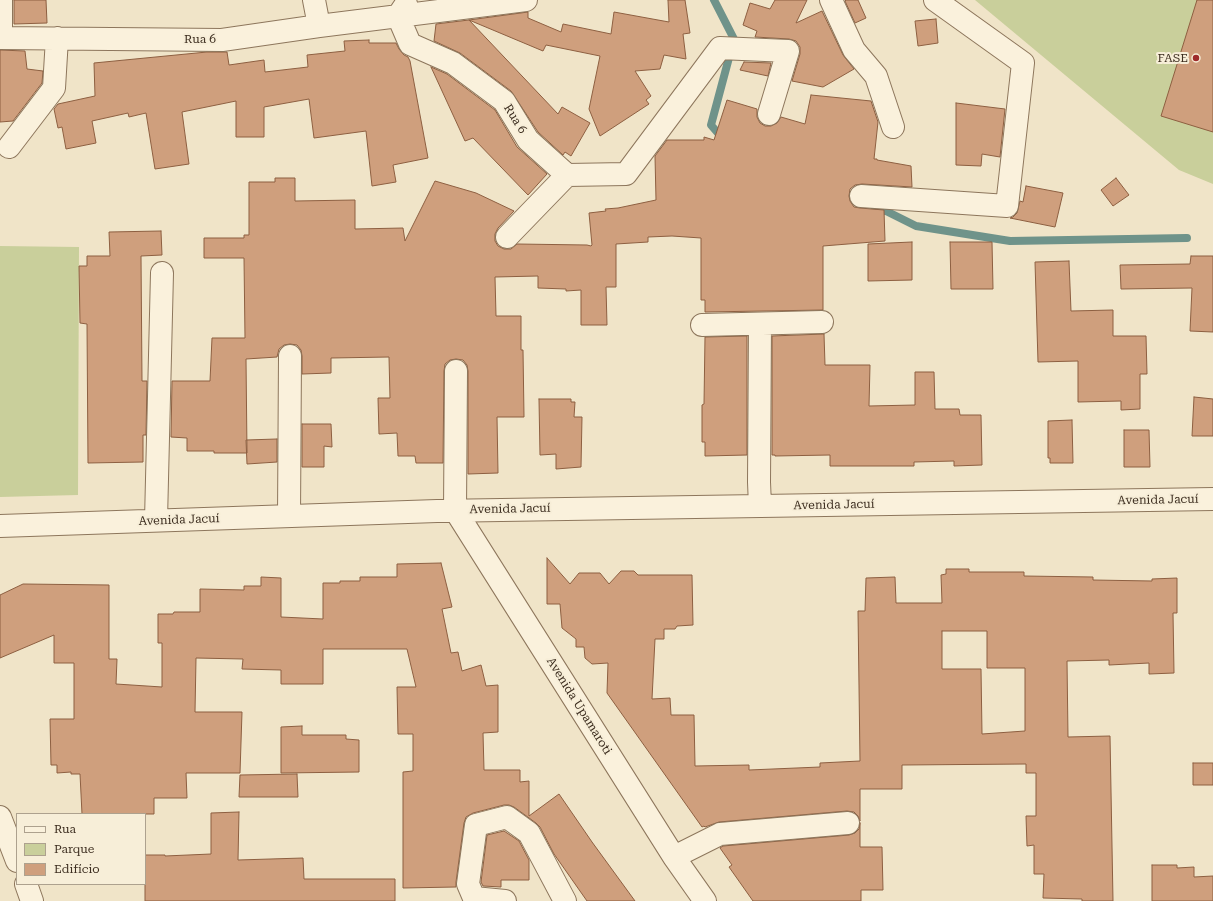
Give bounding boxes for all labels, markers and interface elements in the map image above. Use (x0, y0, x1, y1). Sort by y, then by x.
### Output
street label: Rua 6 (184, 32, 216, 46)
place label: FASE (1157, 51, 1188, 65)
marker: FASE (1191, 53, 1201, 63)
street label: Rua 6 (500, 102, 530, 136)
street label: Avenida Jacuí (1117, 492, 1199, 508)
street label: Avenida Jacuí (793, 497, 875, 513)
street label: Avenida Jacuí (469, 501, 551, 517)
street label: Avenida Jacuí (138, 511, 220, 529)
street label: Avenida Upamaroti (543, 655, 615, 757)
legend (16, 813, 146, 885)
text: Rua (54, 822, 76, 836)
text: Parque (54, 842, 94, 856)
text: Edifício (54, 862, 100, 876)

